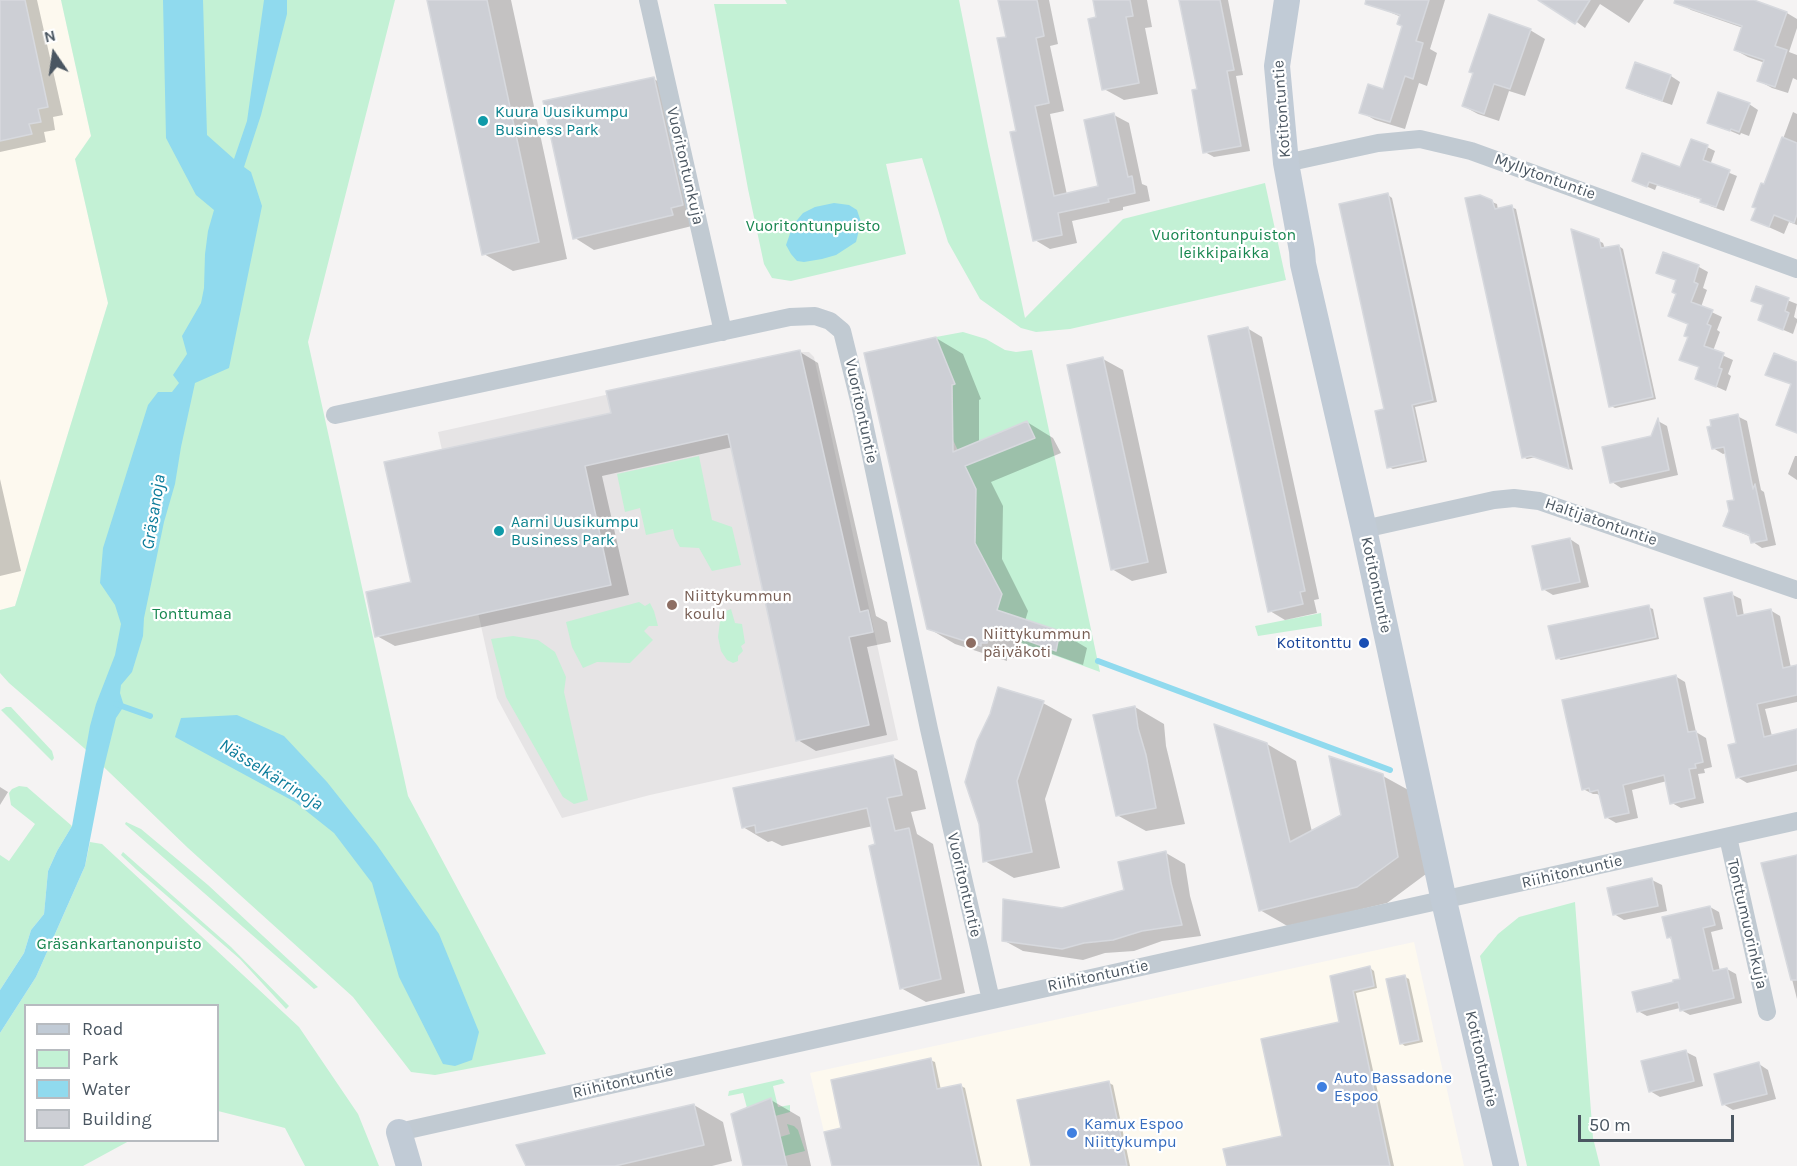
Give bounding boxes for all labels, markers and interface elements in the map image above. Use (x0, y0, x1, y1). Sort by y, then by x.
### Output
north arrow (24, 24, 84, 84)
text: N (42, 25, 58, 47)
street label: Kotitontuntie (1269, 59, 1295, 159)
place label: Kuura Uusikumpu Business Park (495, 102, 629, 140)
street label: Vuoritontunkuja (662, 105, 708, 227)
marker: Kuura Uusikumpu Business Park (476, 114, 490, 128)
street label: Myllytontuntie (1492, 150, 1598, 204)
park label: Vuoritontunpuisto (746, 216, 880, 236)
park label: Vuoritontunpuiston leikkipaikka (1152, 225, 1296, 263)
street label: Vuoritontuntie (841, 357, 881, 465)
water label: Gräsanoja (137, 473, 171, 551)
street label: Haltijatontuntie (1542, 494, 1660, 550)
place label: Aarni Uusikumpu Business Park (511, 512, 639, 550)
marker: Aarni Uusikumpu Business Park (492, 524, 506, 538)
street label: Kotitontuntie (1356, 535, 1396, 635)
place label: Niittykummun koulu (684, 586, 792, 624)
marker: Niittykummun koulu (665, 598, 679, 612)
park label: Tonttumaa (152, 604, 232, 624)
place label: Niittykummun päiväkoti (983, 624, 1091, 662)
place label: Kotitonttu (1277, 633, 1352, 653)
marker: Niittykummun päiväkoti (964, 636, 978, 650)
marker: Kotitonttu (1357, 636, 1371, 650)
water label: Nässelkärrinoja (215, 735, 327, 815)
street label: Vuoritontuntie (943, 831, 985, 939)
street label: Riihitontuntie (1520, 851, 1624, 893)
street label: Tonttumuorinkuja (1723, 857, 1771, 991)
park label: Gräsankartanonpuisto (36, 934, 202, 954)
street label: Riihitontuntie (1046, 956, 1150, 996)
legend (24, 1004, 219, 1142)
street label: Kotitontuntie (1461, 1009, 1501, 1109)
text: Road (82, 1018, 123, 1040)
text: Park (82, 1048, 119, 1070)
street label: Riihitontuntie (571, 1061, 675, 1103)
place label: Auto Bassadone Espoo (1334, 1068, 1452, 1106)
text: Water (82, 1078, 130, 1100)
marker: Auto Bassadone Espoo (1315, 1080, 1329, 1094)
scale bar (1581, 1103, 1737, 1141)
text: Building (82, 1108, 152, 1130)
place label: Kamux Espoo Niittykumpu (1084, 1114, 1183, 1152)
text: 50 m (1589, 1114, 1631, 1136)
marker: Kamux Espoo Niittykumpu (1065, 1126, 1079, 1140)

